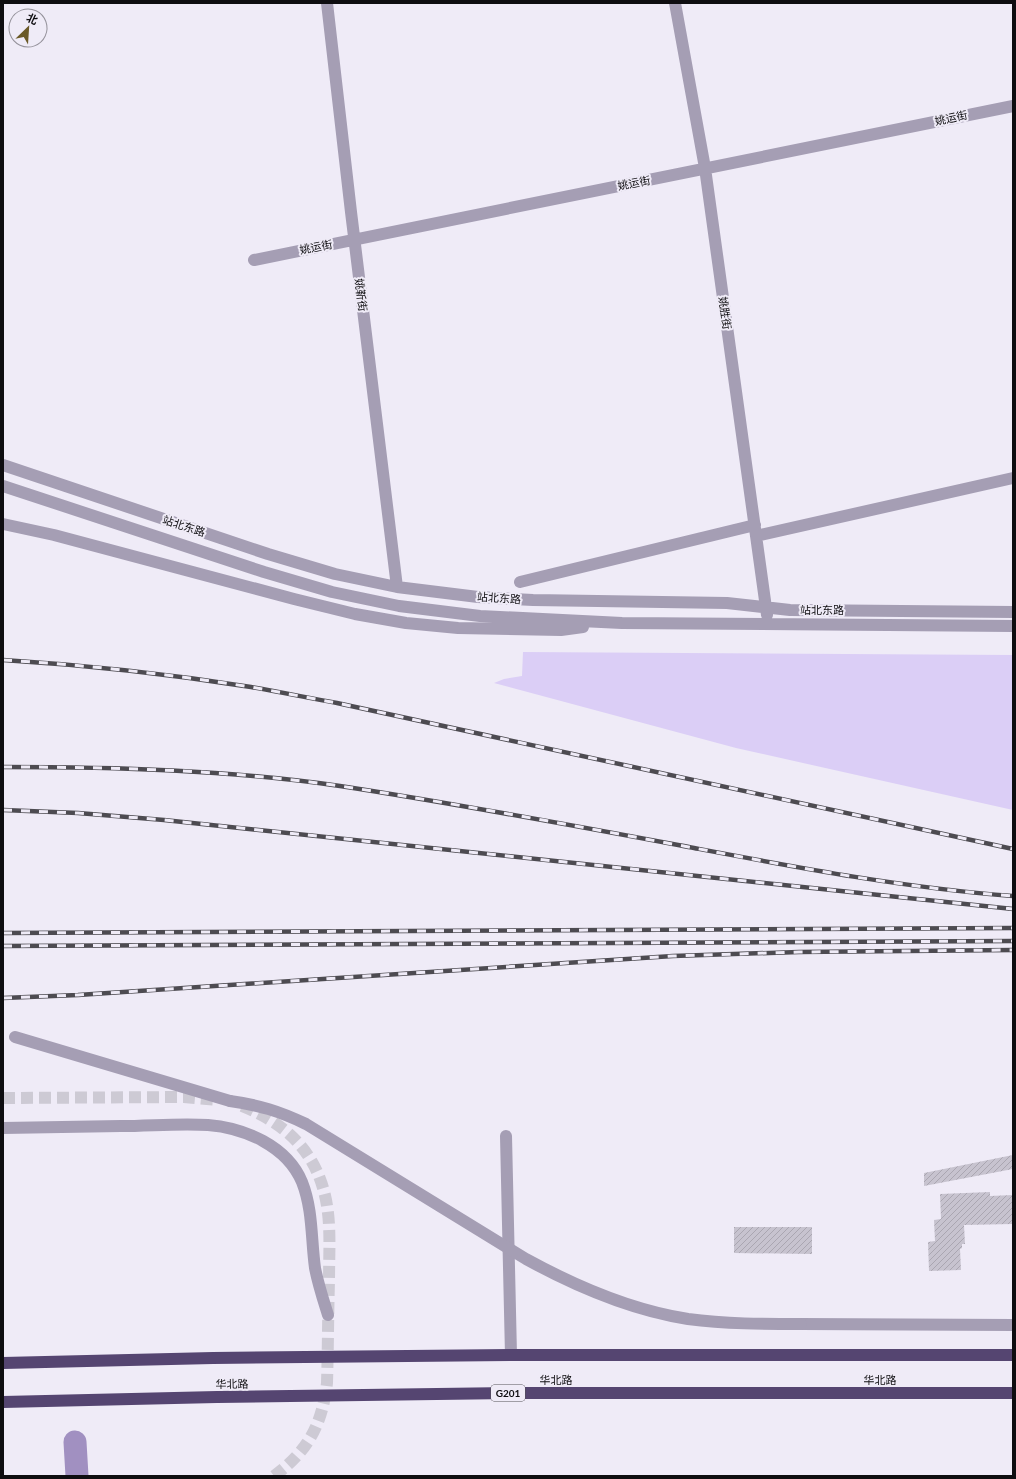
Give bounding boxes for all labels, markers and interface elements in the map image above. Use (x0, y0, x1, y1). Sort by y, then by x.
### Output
north arrow (8, 8, 48, 48)
text: 北 (25, 10, 40, 27)
street label: 姚运街 (933, 108, 968, 127)
street label: 姚运街 (616, 173, 651, 192)
street label: 姚运街 (298, 237, 333, 256)
street label: 姚靳街 (353, 278, 370, 312)
street label: 姚胜街 (717, 296, 734, 330)
street label: 站北东路 (161, 513, 207, 539)
street label: 站北东路 (477, 589, 521, 606)
street label: 站北东路 (800, 603, 844, 616)
street label: 华北路 (540, 1373, 573, 1386)
street label: 华北路 (864, 1373, 897, 1386)
street label: 华北路 (215, 1377, 249, 1390)
road number: G201 (491, 1385, 525, 1401)

